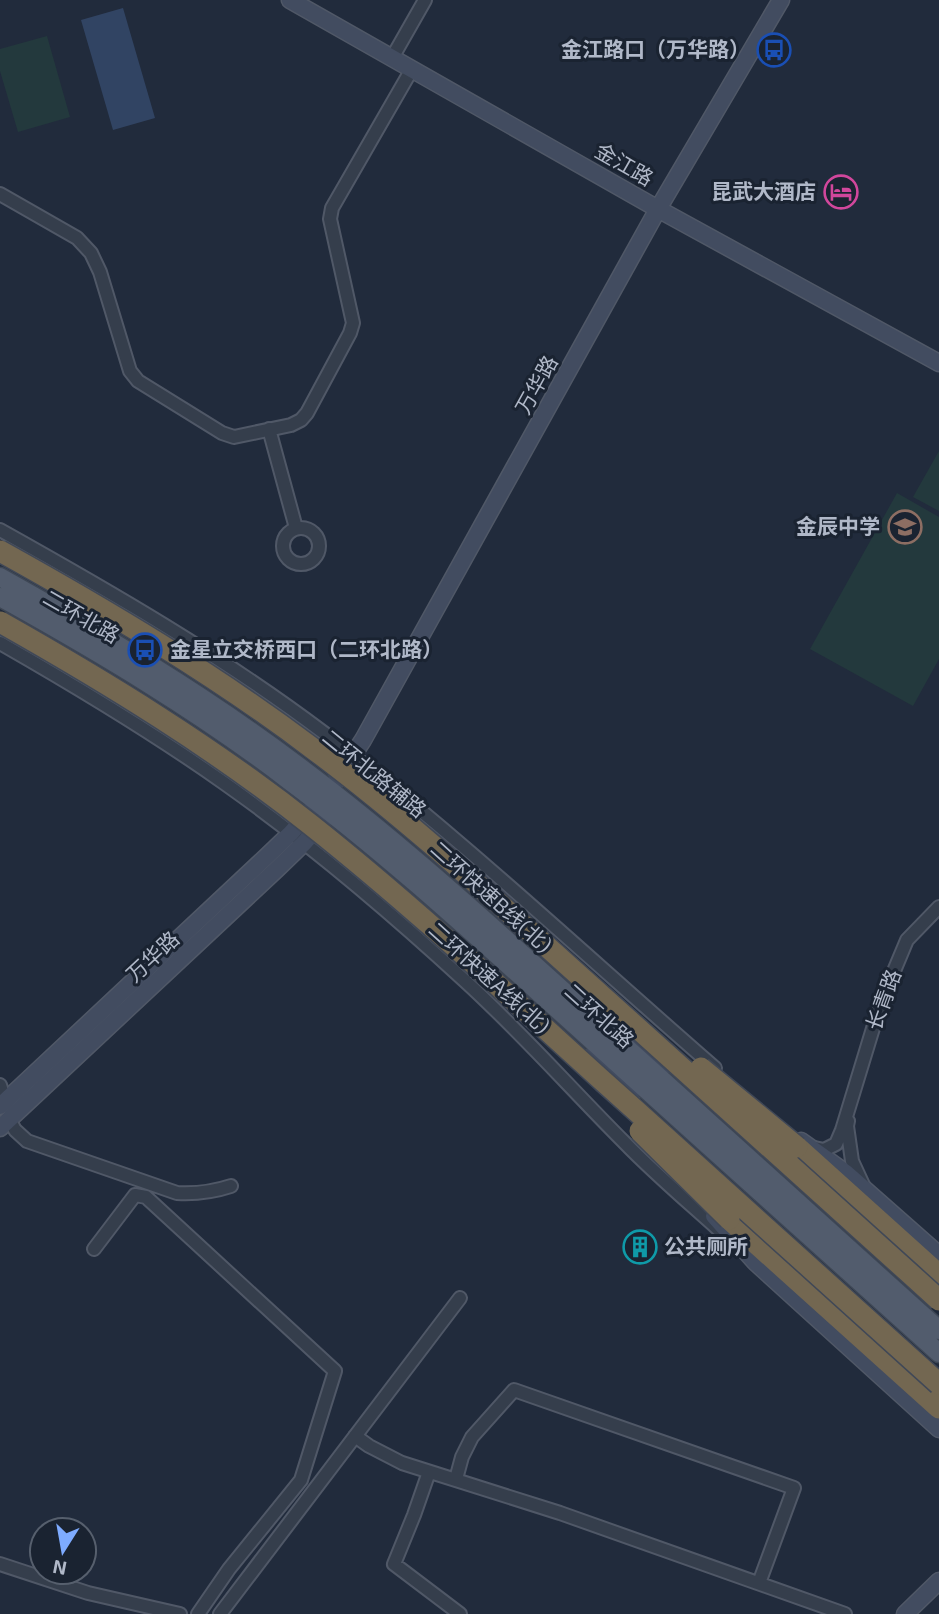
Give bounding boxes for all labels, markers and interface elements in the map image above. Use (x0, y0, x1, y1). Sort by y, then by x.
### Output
bus stop icon: 金江路口（万华路） (755, 31, 793, 69)
place label: 金江路口（万华路） (561, 36, 750, 61)
street label: 金江路 (591, 137, 658, 190)
hotel icon: 昆武大酒店 (822, 173, 860, 211)
place label: 昆武大酒店 (711, 178, 816, 203)
street label: 万华路 (509, 351, 562, 418)
school or university icon: 金辰中学 (886, 508, 924, 546)
place label: 金辰中学 (796, 513, 880, 538)
street label: 二环北路 (39, 584, 124, 648)
bus stop icon: 金星立交桥西口（二环北路） (126, 631, 164, 669)
place label: 金星立交桥西口（二环北路） (170, 636, 443, 661)
street label: 二环北路辅路 (318, 723, 432, 822)
street label: 二环快速B线(北) (426, 835, 558, 957)
street label: 二环快速A线(北) (424, 916, 556, 1038)
street label: 万华路 (120, 925, 184, 987)
street label: 长青路 (860, 966, 905, 1033)
street label: 二环北路 (560, 977, 640, 1052)
building icon: 公共厕所 (621, 1228, 659, 1266)
place label: 公共厕所 (664, 1233, 748, 1258)
north arrow (28, 1516, 98, 1586)
text: N (51, 1556, 69, 1581)

